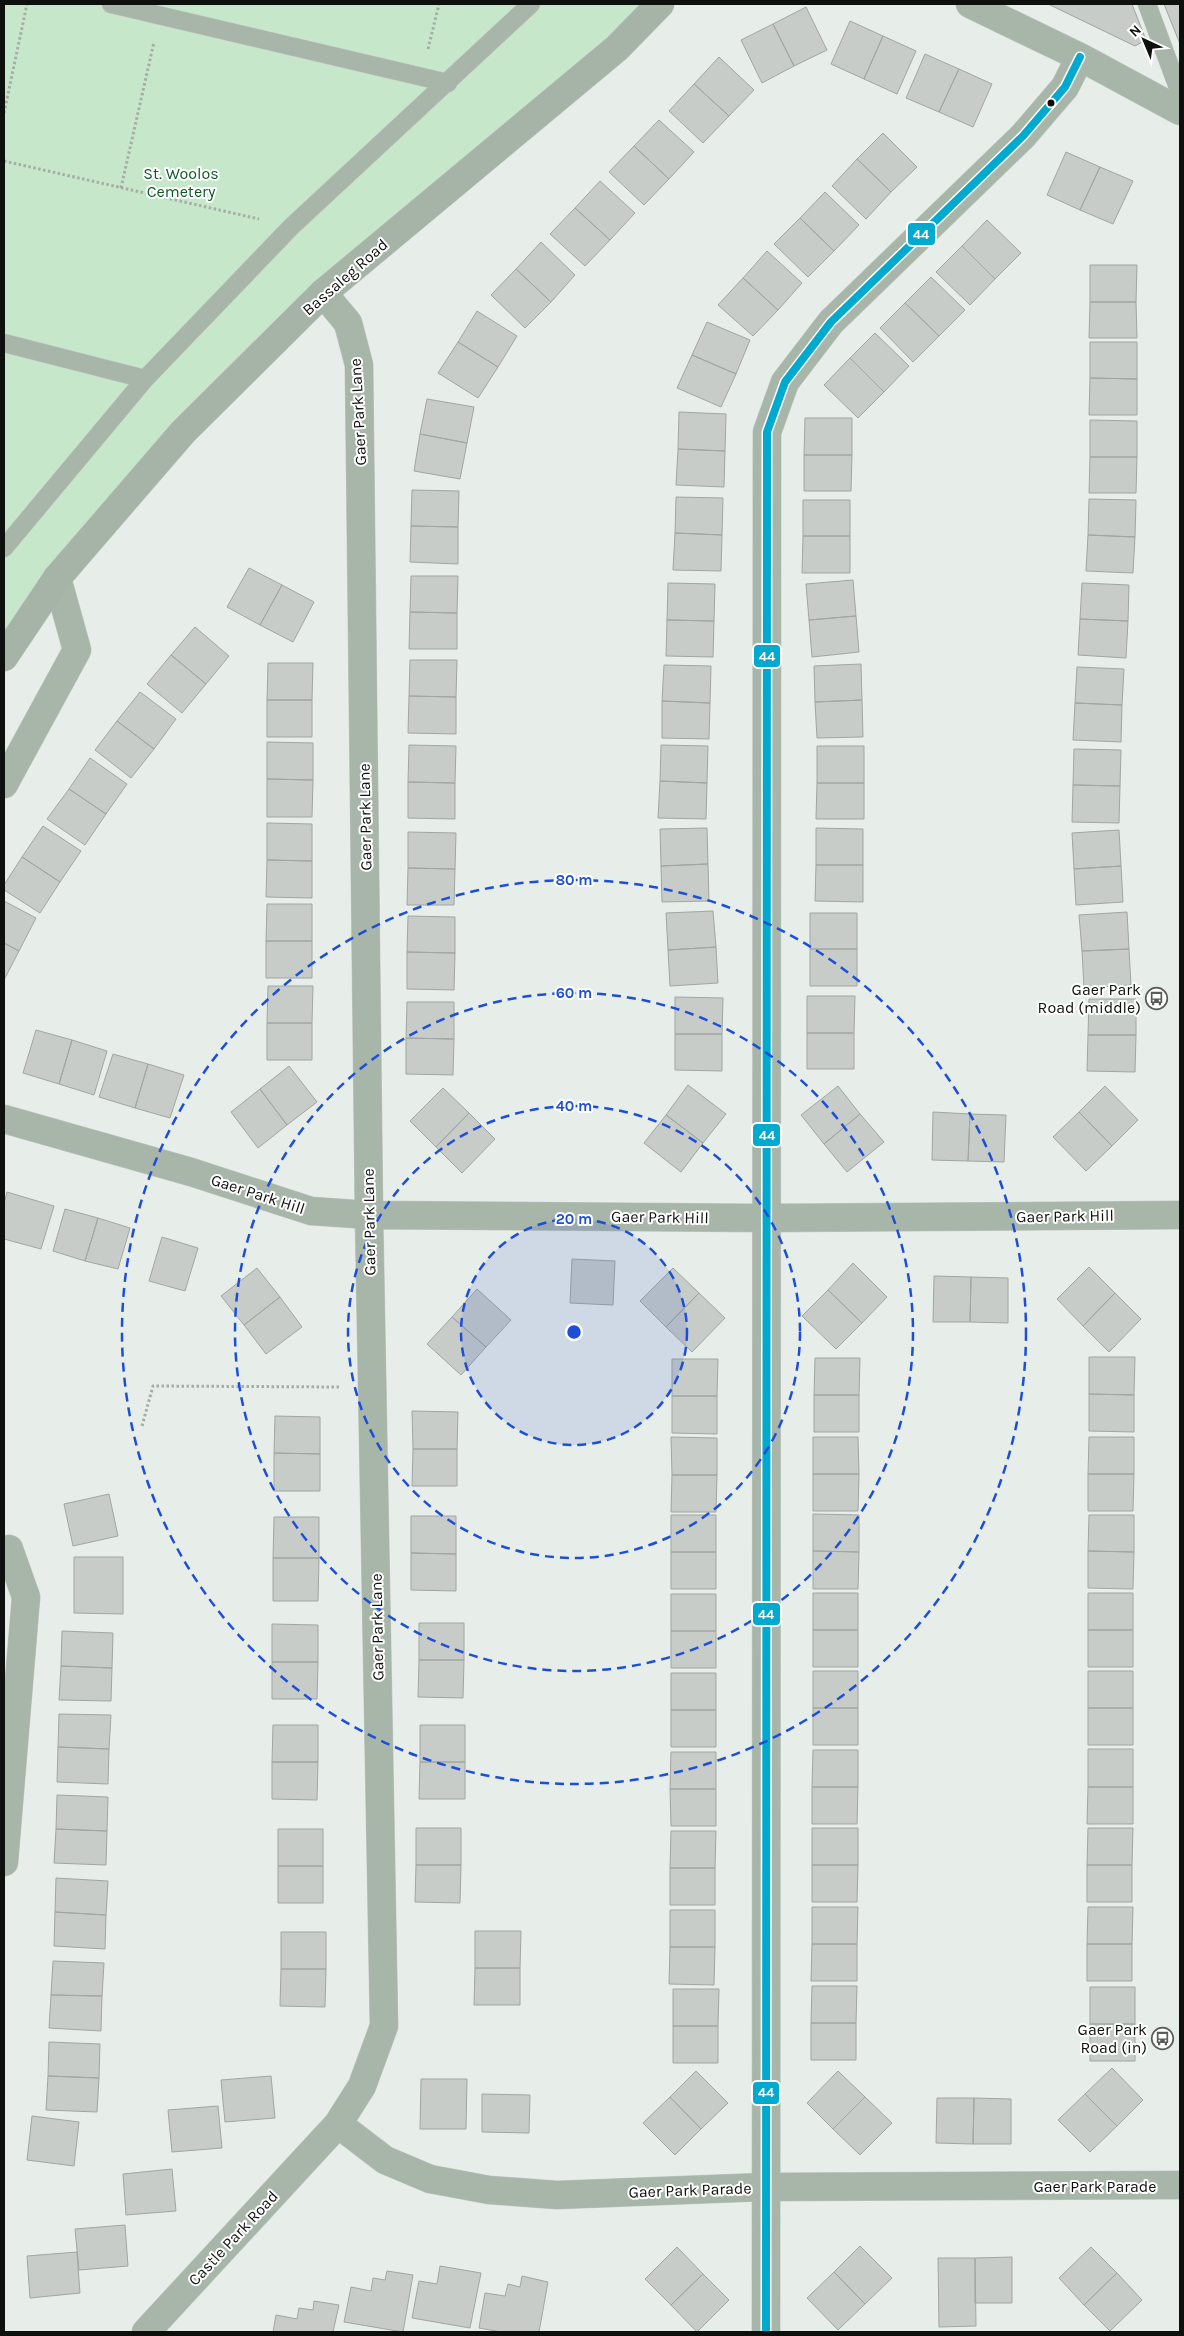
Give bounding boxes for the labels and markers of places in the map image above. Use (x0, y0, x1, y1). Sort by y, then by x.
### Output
unlabelled marker (1046, 98, 1056, 108)
place label: Gaer Park Road (middle) (1038, 980, 1141, 1017)
bus stop icon: Gaer Park Road (middle) (1145, 986, 1169, 1010)
centre of rings (565, 1323, 583, 1341)
place label: Gaer Park Road (in) (1078, 2020, 1147, 2057)
bus stop icon: Gaer Park Road (in) (1151, 2026, 1175, 2050)

